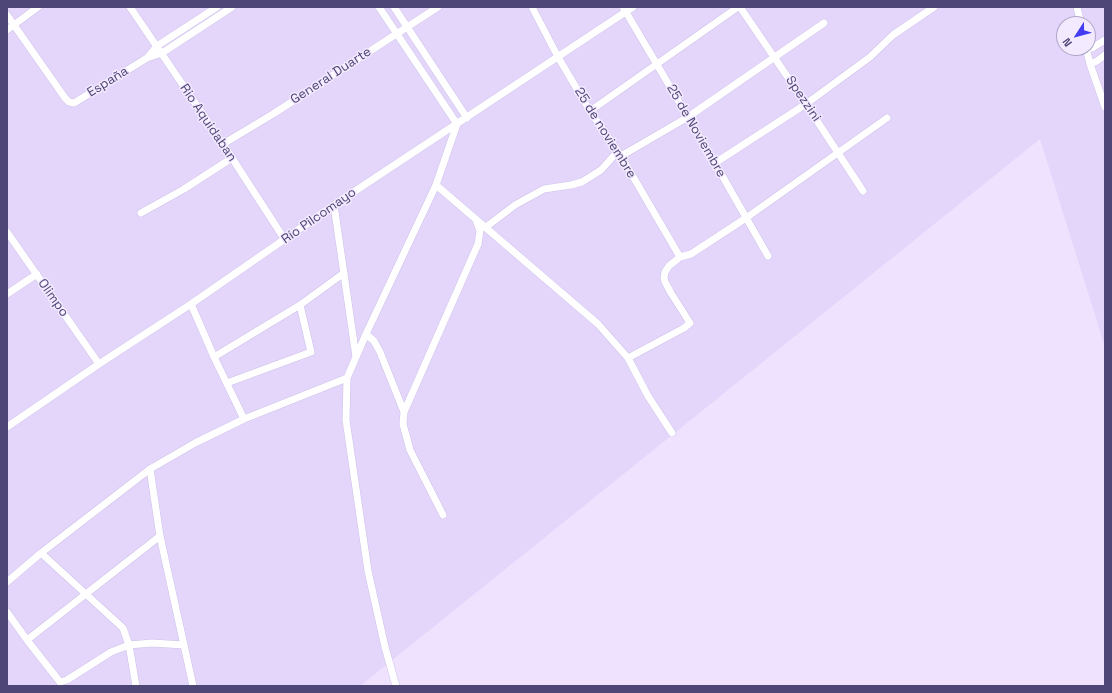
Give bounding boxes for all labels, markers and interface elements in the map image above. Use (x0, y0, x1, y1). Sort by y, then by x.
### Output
north arrow (1056, 16, 1096, 56)
text: N (1059, 35, 1075, 50)
street label: General Duarte (288, 44, 374, 108)
street label: España (85, 63, 131, 101)
street label: Spezzini (782, 73, 824, 125)
street label: Rio Aquidaban (176, 81, 240, 165)
street label: 25 de Noviembre (663, 82, 729, 180)
street label: 25 de noviembre (571, 85, 639, 181)
street label: Río Pilcomayo (279, 185, 359, 247)
street label: Olimpo (34, 276, 72, 320)

